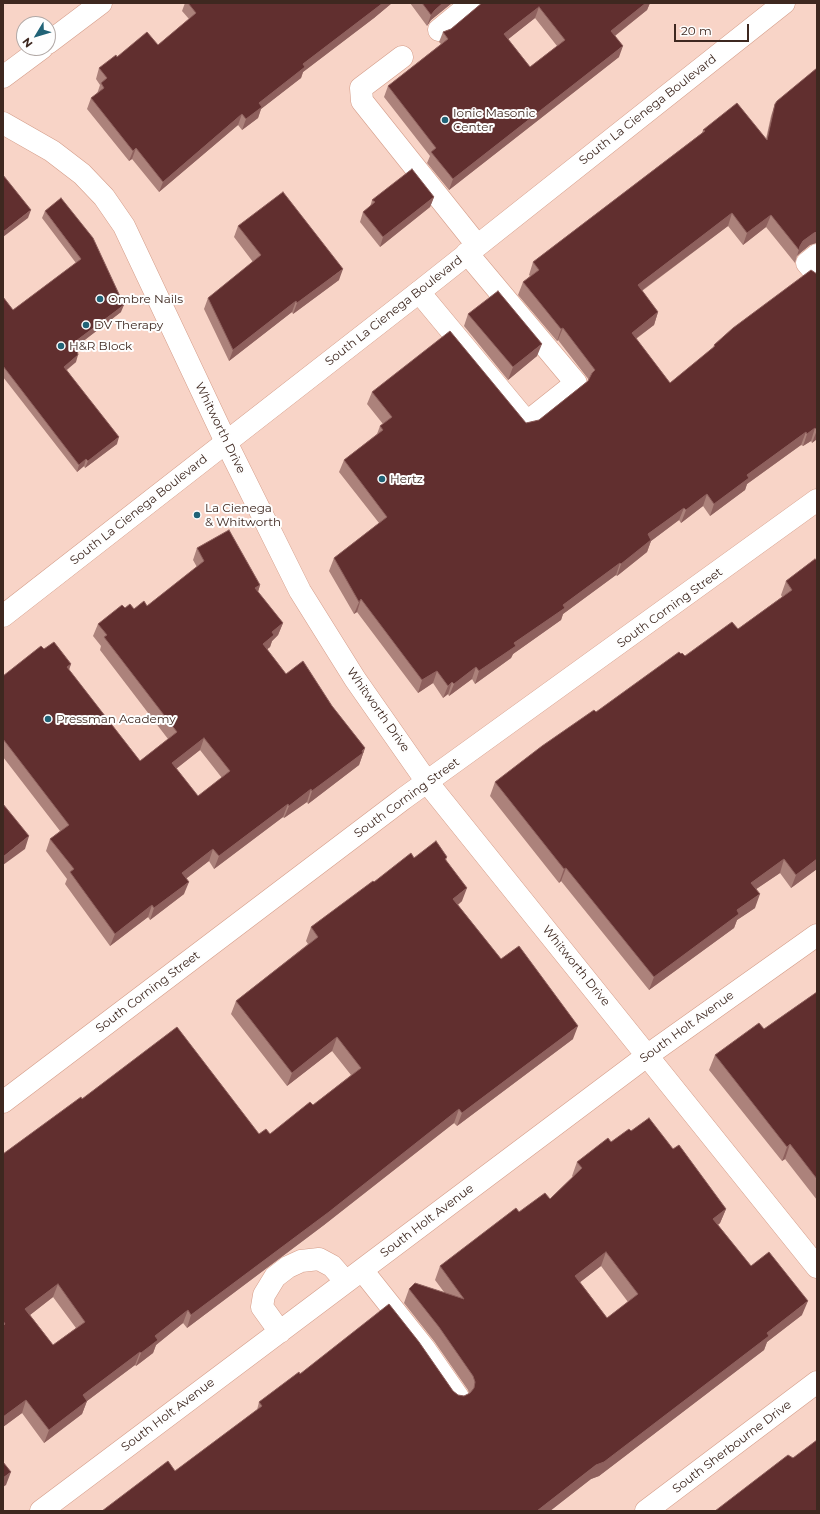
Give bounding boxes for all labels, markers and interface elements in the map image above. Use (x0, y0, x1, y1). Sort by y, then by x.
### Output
north arrow (16, 16, 56, 56)
scale bar (676, 16, 751, 42)
text: 20 m (681, 23, 712, 38)
text: N (19, 35, 36, 51)
street label: South La Cienega Boulevard (576, 52, 720, 168)
place label: Ionic Masonic Center (453, 106, 535, 134)
marker: Ionic Masonic Center (440, 115, 450, 125)
street label: South La Cienega Boulevard (322, 253, 466, 369)
place label: Ombre Nails (108, 292, 183, 306)
marker: Ombre Nails (95, 294, 105, 304)
place label: DV Therapy (94, 318, 163, 332)
marker: DV Therapy (81, 320, 91, 330)
place label: H&R Block (69, 339, 132, 353)
marker: H&R Block (56, 341, 66, 351)
street label: Whitworth Drive (192, 380, 248, 476)
street label: South La Cienega Boulevard (67, 452, 211, 568)
place label: Hertz (390, 472, 423, 486)
marker: Hertz (377, 474, 387, 484)
place label: La Cienega & Whitworth (205, 501, 281, 529)
marker: La Cienega & Whitworth (192, 510, 202, 520)
street label: South Corning Street (615, 565, 725, 651)
street label: Whitworth Drive (344, 665, 412, 755)
place label: Pressman Academy (56, 712, 176, 726)
marker: Pressman Academy (43, 714, 53, 724)
street label: South Corning Street (352, 755, 462, 841)
street label: Whitworth Drive (539, 923, 613, 1009)
street label: South Corning Street (93, 948, 203, 1036)
street label: South Holt Avenue (637, 988, 737, 1066)
street label: South Holt Avenue (378, 1181, 476, 1261)
street label: South Holt Avenue (119, 1375, 217, 1455)
street label: South Sherbourne Drive (670, 1398, 794, 1496)

